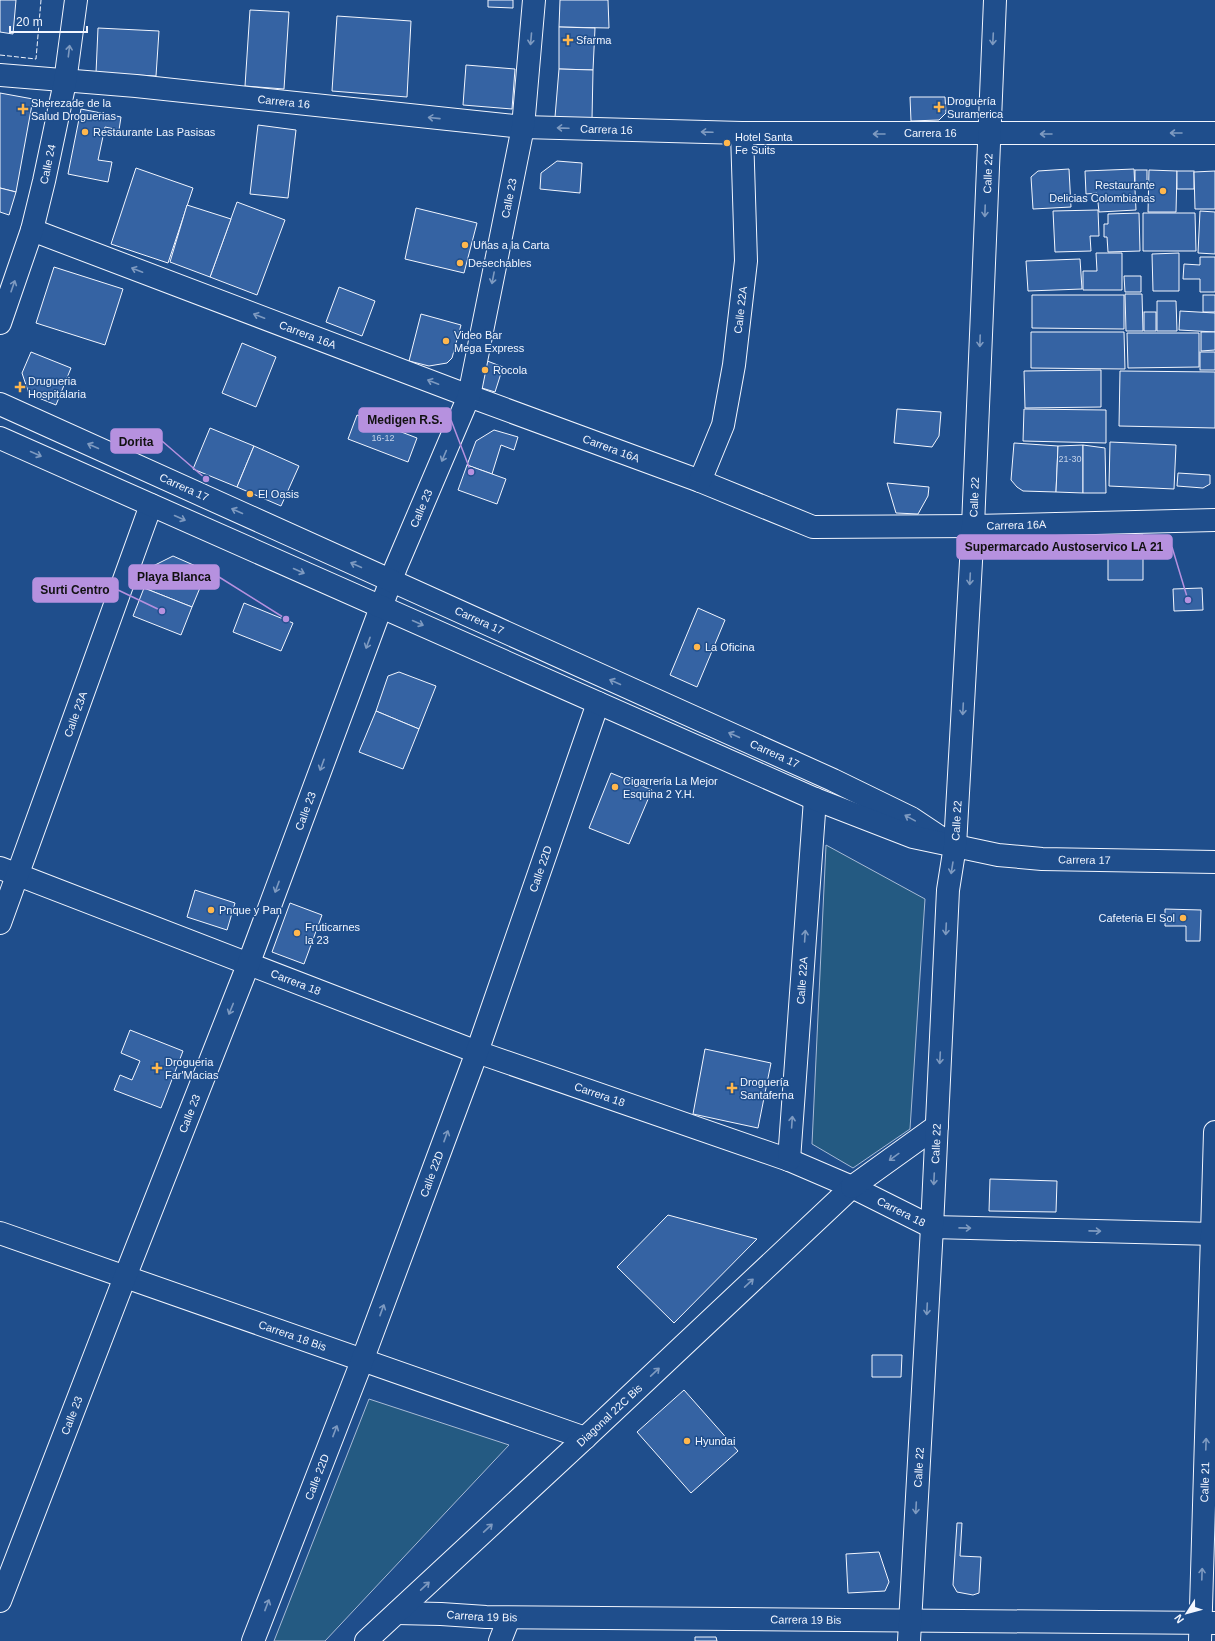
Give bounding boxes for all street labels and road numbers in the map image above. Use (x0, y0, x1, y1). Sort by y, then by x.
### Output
street label: Carrera 16 (257, 93, 311, 110)
street label: Carrera 16 (580, 123, 633, 136)
street label: Carrera 16 (904, 127, 957, 139)
street label: Calle 24 (38, 143, 58, 185)
street label: Calle 22 (981, 153, 995, 194)
street label: Calle 23 (499, 177, 519, 219)
street label: Calle 22A (732, 285, 749, 334)
street label: Carrera 16A (278, 318, 339, 351)
street label: Carrera 16A (581, 432, 642, 465)
street label: Carrera 17 (158, 471, 211, 503)
street label: Calle 22 (967, 477, 981, 518)
street label: Calle 23 (408, 487, 434, 529)
street label: Carrera 16A (986, 518, 1047, 532)
street label: Carrera 17 (453, 604, 506, 637)
street label: Calle 23A (62, 689, 89, 739)
street label: Carrera 17 (748, 737, 801, 770)
street label: Calle 23 (293, 790, 318, 832)
street label: Calle 22 (949, 800, 964, 841)
street label: Calle 22D (527, 844, 554, 894)
street label: Carrera 17 (1058, 853, 1111, 866)
street label: Calle 22A (794, 956, 810, 1005)
street label: Carrera 18 (269, 967, 322, 997)
street label: Carrera 18 (573, 1080, 626, 1109)
street label: Calle 23 (176, 1093, 202, 1135)
street label: Calle 22 (929, 1123, 943, 1164)
street label: Calle 22D (418, 1149, 446, 1199)
street label: Carrera 18 (875, 1194, 927, 1229)
street label: Carrera 18 Bis (257, 1318, 329, 1353)
street label: Diagonal 22C Bis (574, 1381, 645, 1449)
street label: Calle 23 (59, 1394, 85, 1436)
street label: Calle 22 (912, 1447, 926, 1488)
street label: Calle 22D (302, 1452, 331, 1502)
street label: Calle 21 (1198, 1462, 1211, 1502)
street label: Carrera 19 Bis (446, 1608, 518, 1623)
street label: Carrera 19 Bis (770, 1613, 842, 1626)

